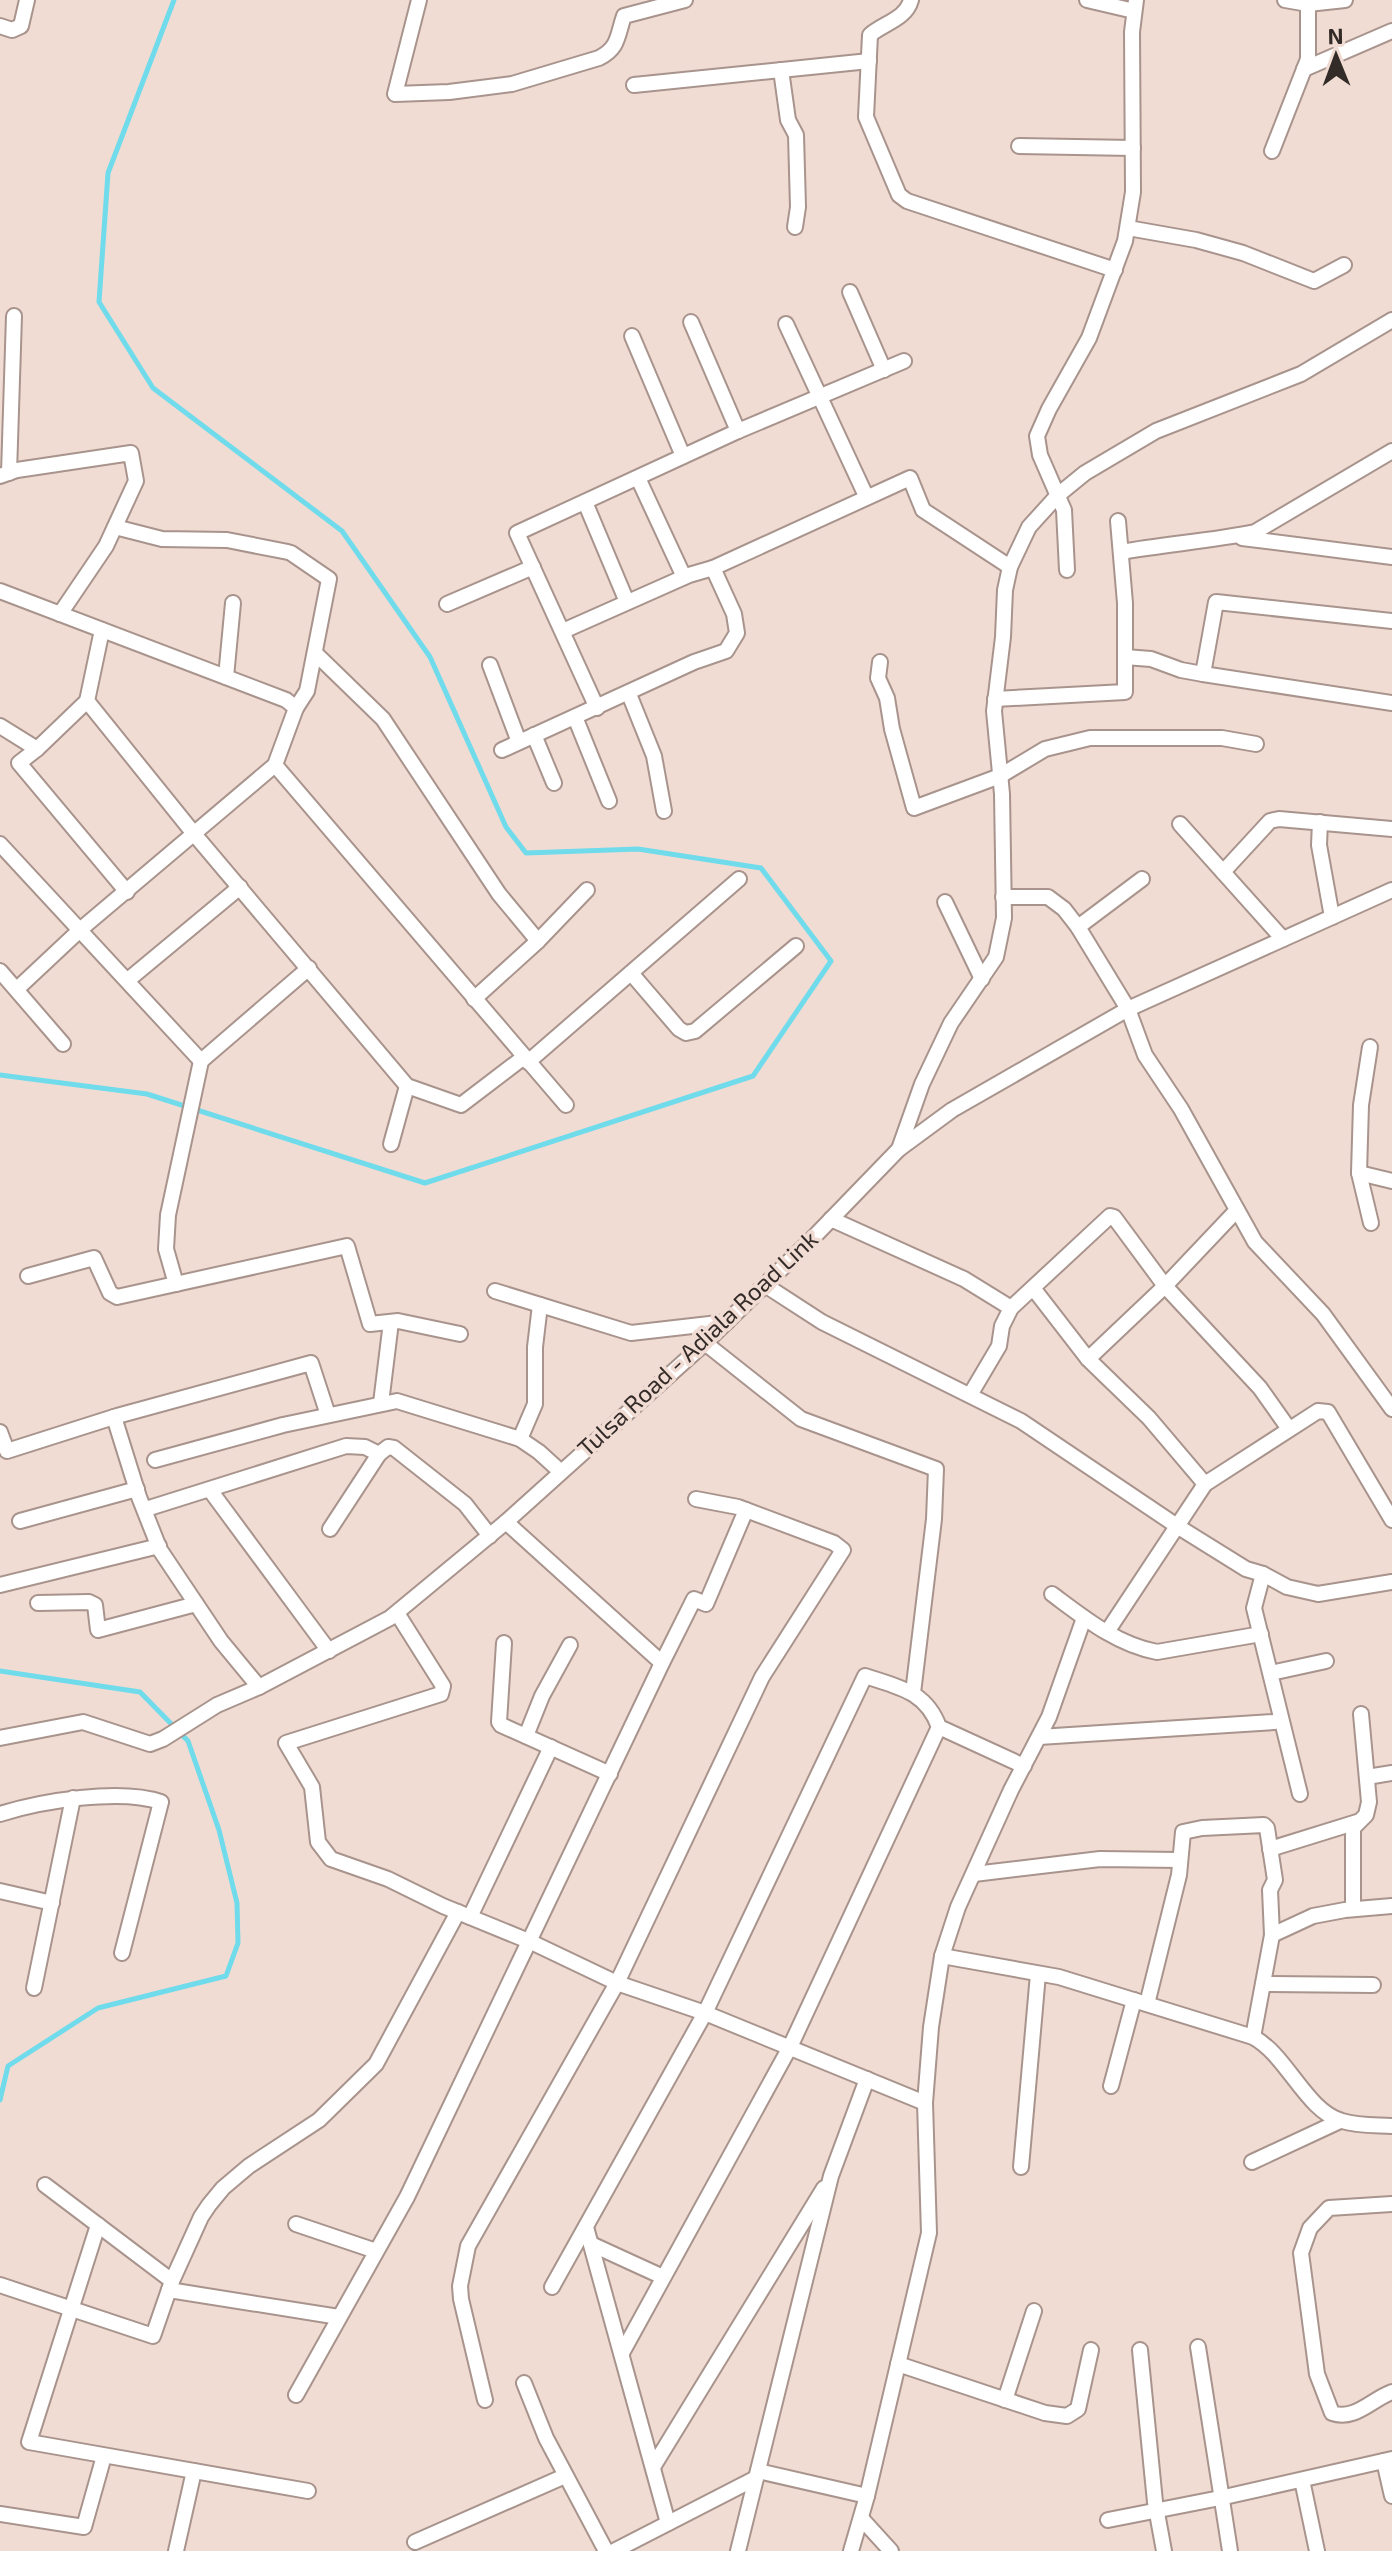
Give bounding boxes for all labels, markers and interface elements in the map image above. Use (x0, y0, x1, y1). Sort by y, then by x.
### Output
north arrow (1296, 16, 1376, 96)
text: N (1327, 22, 1344, 48)
street label: Tulsa Road - Adiala Road Link (571, 1224, 823, 1462)

